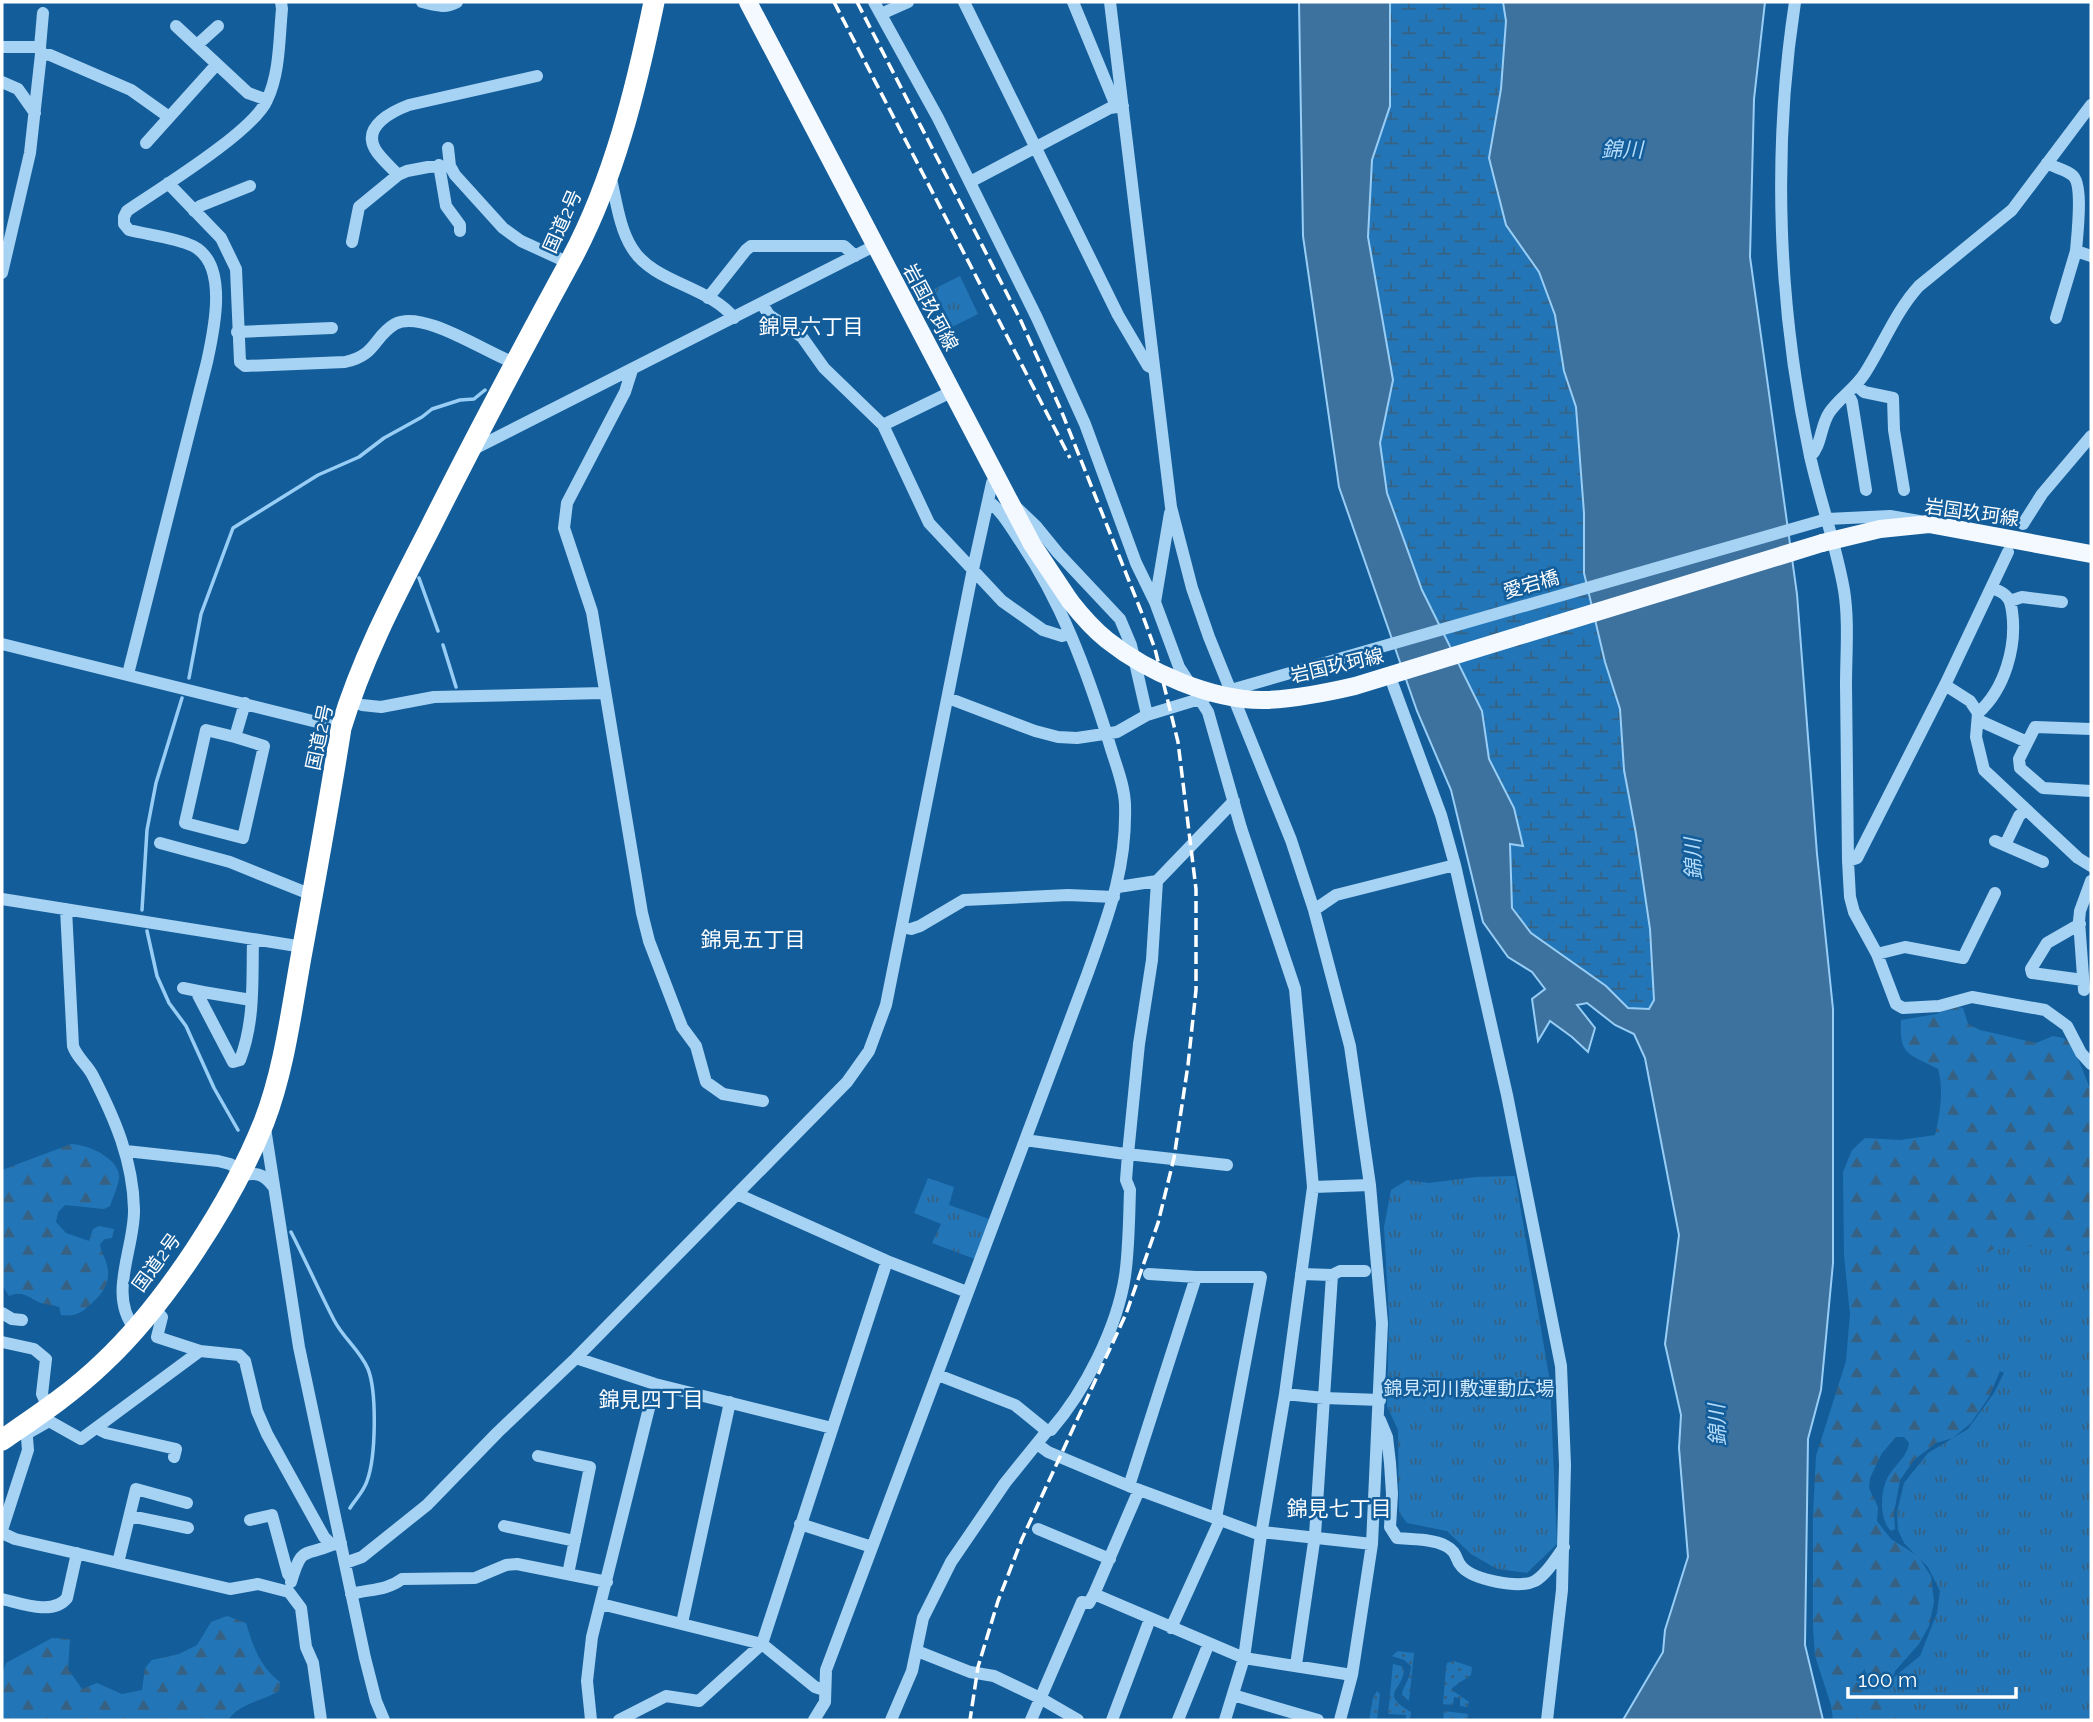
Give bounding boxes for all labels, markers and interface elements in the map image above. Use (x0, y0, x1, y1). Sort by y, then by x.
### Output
water label: 錦川 (1601, 137, 1645, 162)
street label: 国道2号 (538, 186, 586, 256)
street label: 岩国玖珂線 (899, 260, 963, 354)
district label: 錦見六丁目 (759, 314, 864, 339)
street label: 岩国玖珂線 (1923, 494, 2021, 530)
street label: 愛宕橋 (1501, 566, 1561, 602)
street label: 岩国玖珂線 (1288, 644, 1386, 686)
street label: 国道2号 (301, 702, 337, 772)
water label: 錦川 (1680, 836, 1706, 880)
district label: 錦見五丁目 (701, 927, 806, 952)
street label: 国道2号 (127, 1228, 185, 1296)
park label: 錦見河川敷運動広場 (1383, 1377, 1555, 1399)
district label: 錦見四丁目 (599, 1387, 704, 1412)
water label: 錦川 (1704, 1402, 1730, 1446)
district label: 錦見七丁目 (1287, 1496, 1392, 1521)
scale bar (1848, 1656, 2016, 1700)
text: 100 m (1858, 1667, 1917, 1692)

